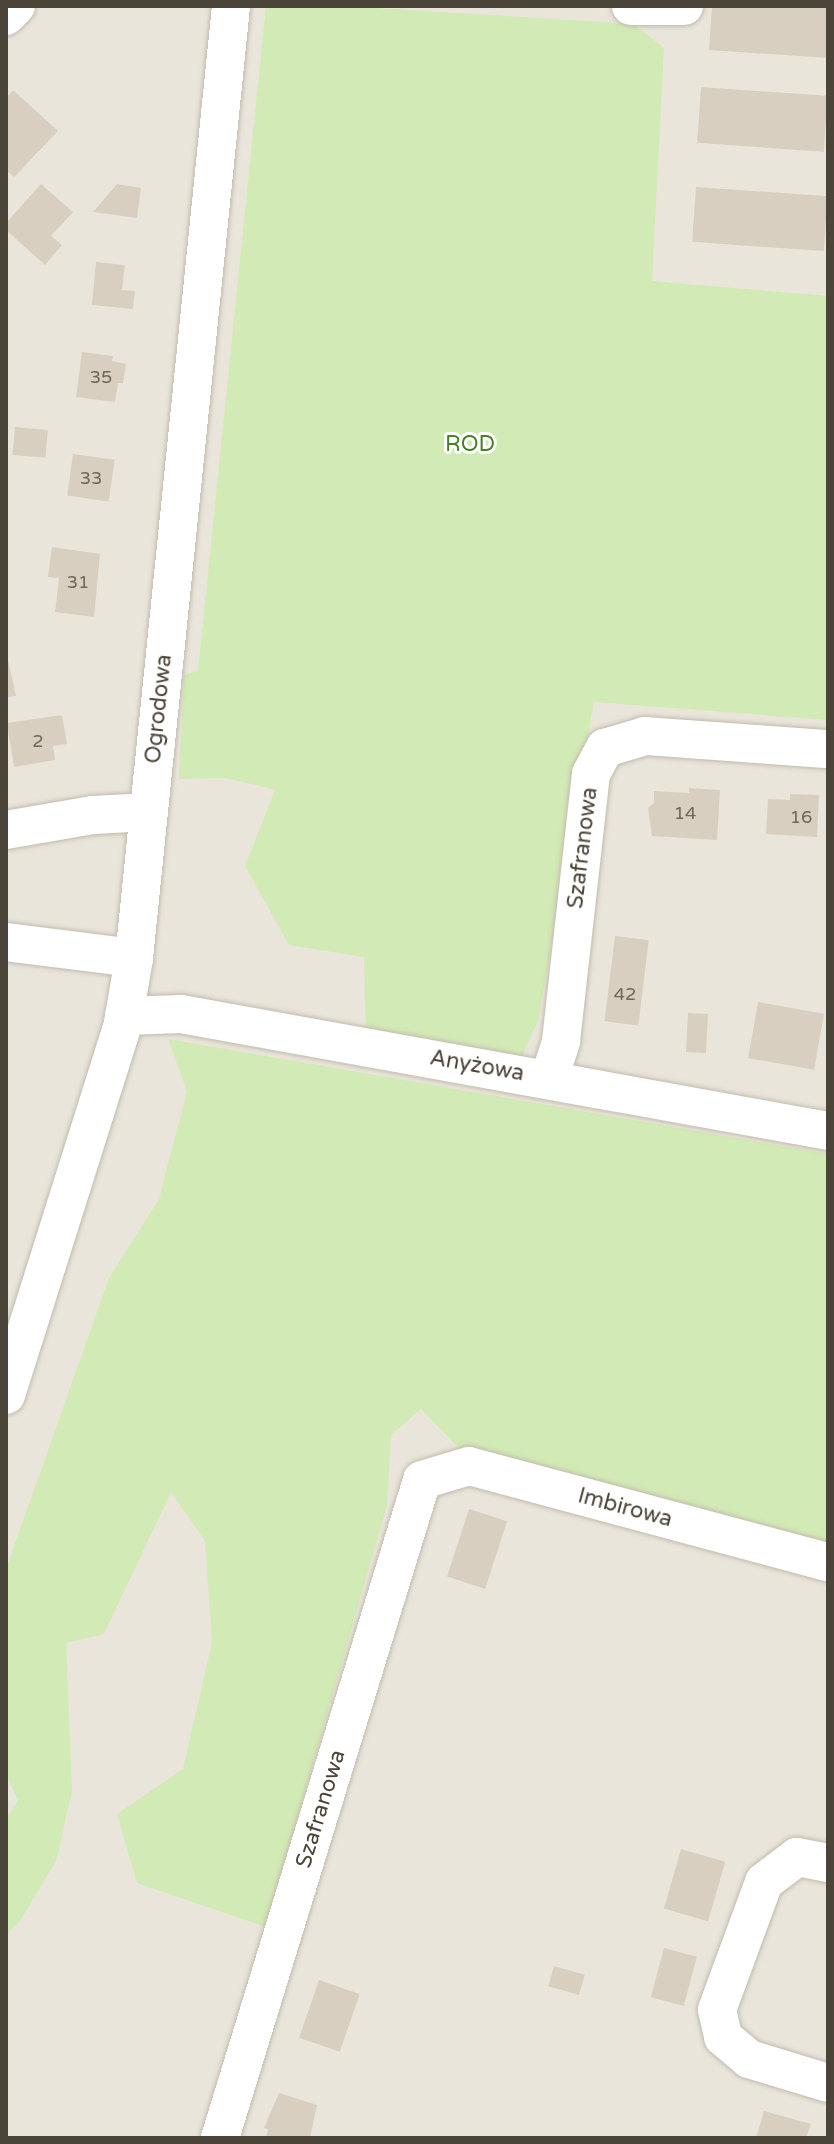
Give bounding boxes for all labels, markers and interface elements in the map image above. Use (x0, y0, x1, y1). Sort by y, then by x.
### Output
house number: 35 (90, 366, 112, 388)
park label: ROD (445, 432, 495, 458)
house number: 33 (80, 467, 102, 489)
house number: 31 (67, 571, 89, 593)
street label: Ogrodowa (140, 653, 178, 765)
house number: 2 (32, 730, 44, 752)
street label: Szafranowa (562, 786, 604, 910)
house number: 14 (674, 802, 696, 824)
house number: 16 (790, 806, 812, 828)
house number: 42 (614, 983, 636, 1005)
street label: Anyżowa (428, 1045, 526, 1087)
street label: Imbirowa (575, 1483, 675, 1533)
street label: Szafranowa (291, 1747, 351, 1871)

